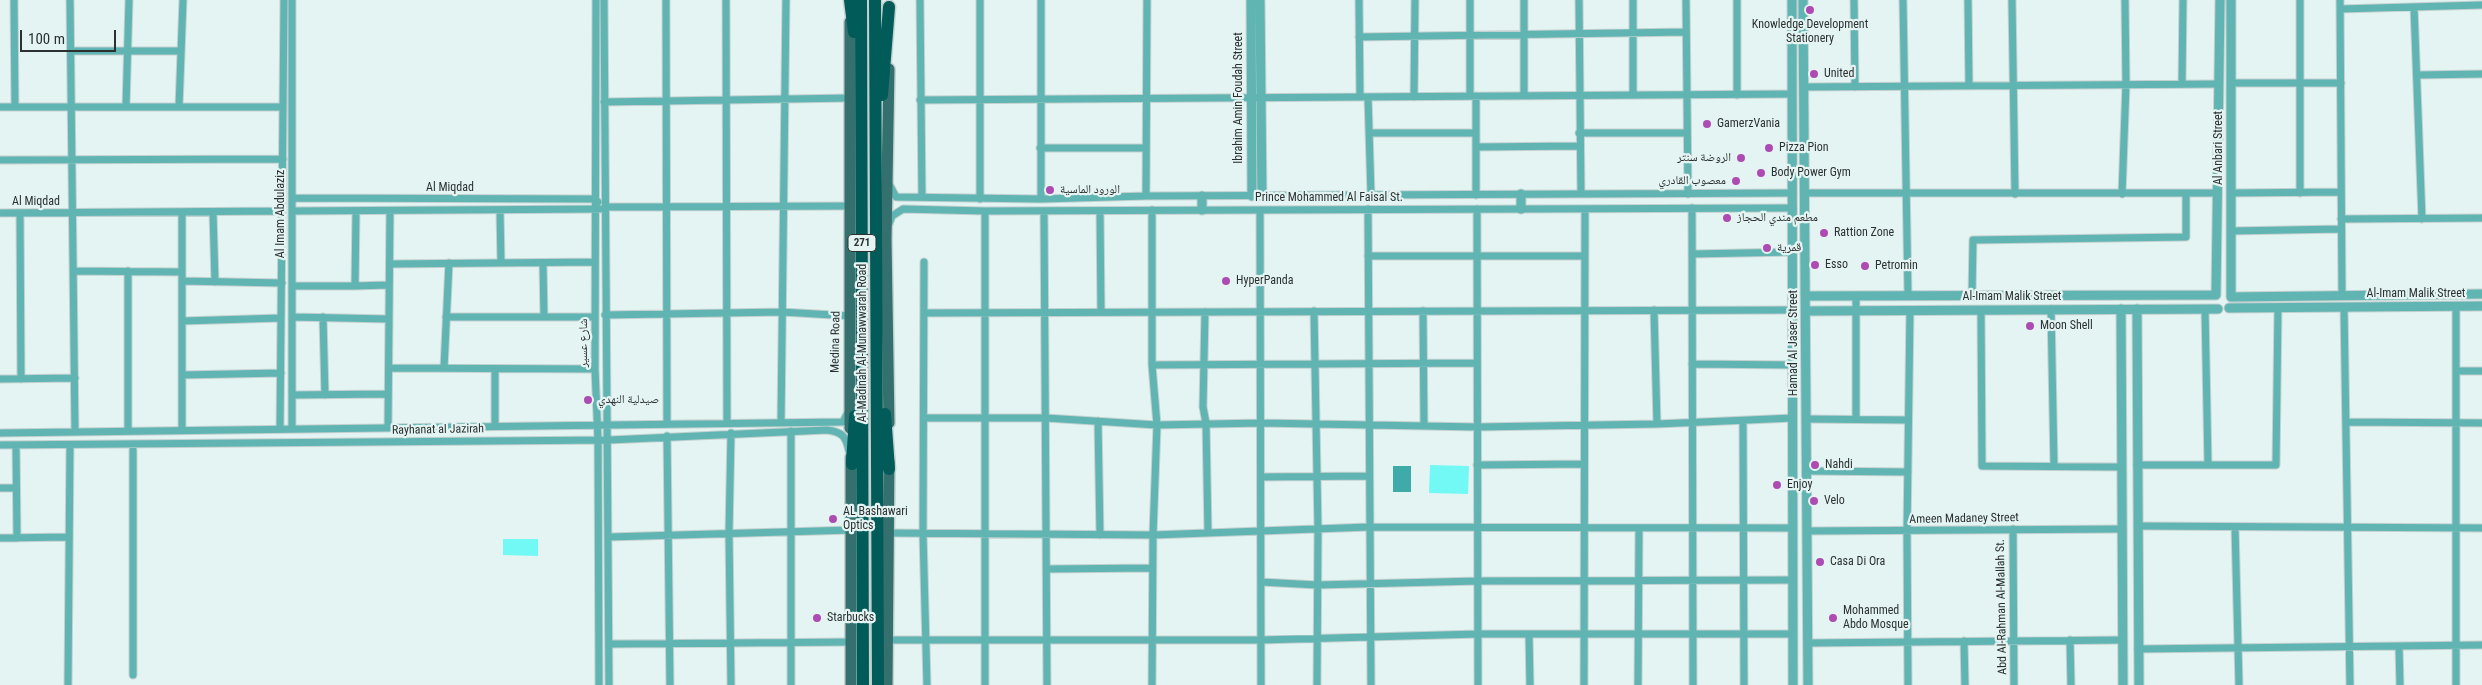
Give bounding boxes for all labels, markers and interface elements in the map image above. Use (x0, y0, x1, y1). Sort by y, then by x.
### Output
marker: Knowledge Development Stationery (1804, 4, 1816, 16)
place label: Knowledge Development Stationery (1752, 18, 1868, 46)
scale bar (22, 20, 119, 52)
text: 100 m (28, 30, 65, 48)
street label: Ibrahim Amin Foudah Street (1232, 32, 1246, 164)
place label: United (1824, 67, 1854, 81)
marker: United (1808, 68, 1820, 80)
street label: Al Anbari Street (2212, 111, 2226, 185)
place label: GamerzVania (1717, 117, 1780, 131)
marker: GamerzVania (1701, 118, 1713, 130)
place label: Pizza Pion (1779, 141, 1829, 155)
marker: Pizza Pion (1763, 142, 1775, 154)
place label: الروضة سنتر (1677, 151, 1731, 165)
marker: الروضة سنتر (1735, 152, 1747, 164)
place label: Body Power Gym (1771, 166, 1851, 180)
marker: Body Power Gym (1755, 167, 1767, 179)
street label: Al Imam Abdulaziz (274, 170, 288, 258)
place label: معصوب القادري (1658, 174, 1726, 188)
marker: معصوب القادري (1730, 175, 1742, 187)
street label: Al Miqdad (426, 181, 474, 195)
place label: الورود الماسية (1060, 183, 1120, 197)
marker: الورود الماسية (1044, 184, 1056, 196)
street label: Prince Mohammed Al Faisal St. (1255, 191, 1403, 205)
street label: Al Miqdad (12, 195, 60, 209)
place label: مطعم مندي الحجاز (1737, 211, 1818, 225)
marker: مطعم مندي الحجاز (1721, 212, 1733, 224)
place label: Rattion Zone (1834, 226, 1894, 240)
marker: Rattion Zone (1818, 227, 1830, 239)
road number: 271 (848, 234, 876, 252)
place label: قمرية (1777, 241, 1801, 255)
marker: قمرية (1761, 242, 1773, 254)
place label: Esso (1825, 258, 1848, 272)
marker: Esso (1809, 259, 1821, 271)
place label: Petromin (1875, 259, 1918, 273)
marker: Petromin (1859, 260, 1871, 272)
street label: Al-Madinah Al-Munawwarah Road (856, 264, 870, 422)
place label: HyperPanda (1236, 274, 1293, 288)
marker: HyperPanda (1220, 275, 1232, 287)
street label: Al-Imam Malik Street (2367, 287, 2465, 301)
street label: Hamad Al Jaser Street (1787, 290, 1801, 396)
street label: Al-Imam Malik Street (1963, 290, 2061, 304)
street label: Medina Road (828, 311, 844, 373)
street label: شارع عسير (577, 319, 591, 367)
place label: Moon Shell (2040, 319, 2093, 333)
marker: Moon Shell (2024, 320, 2036, 332)
place label: صيدلية النهدي (598, 393, 659, 407)
marker: صيدلية النهدي (582, 394, 594, 406)
street label: Rayhanat al Jazirah (392, 422, 484, 438)
place label: Nahdi (1825, 458, 1853, 472)
marker: Nahdi (1809, 459, 1821, 471)
place label: Enjoy (1787, 478, 1812, 492)
marker: Enjoy (1771, 479, 1783, 491)
place label: Velo (1824, 494, 1845, 508)
marker: Velo (1808, 495, 1820, 507)
place label: AL Bashawari Optics (843, 505, 908, 533)
street label: Ameen Madaney Street (1909, 511, 2019, 527)
marker: AL Bashawari Optics (827, 513, 839, 525)
street label: Abd Al-Rahman Al-Mallah St. (1994, 539, 2010, 675)
place label: Casa Di Ora (1830, 555, 1885, 569)
marker: Casa Di Ora (1814, 556, 1826, 568)
place label: Mohammed Abdo Mosque (1843, 604, 1909, 632)
place label: Starbucks (827, 611, 874, 625)
marker: Starbucks (811, 612, 823, 624)
marker: Mohammed Abdo Mosque (1827, 612, 1839, 624)

